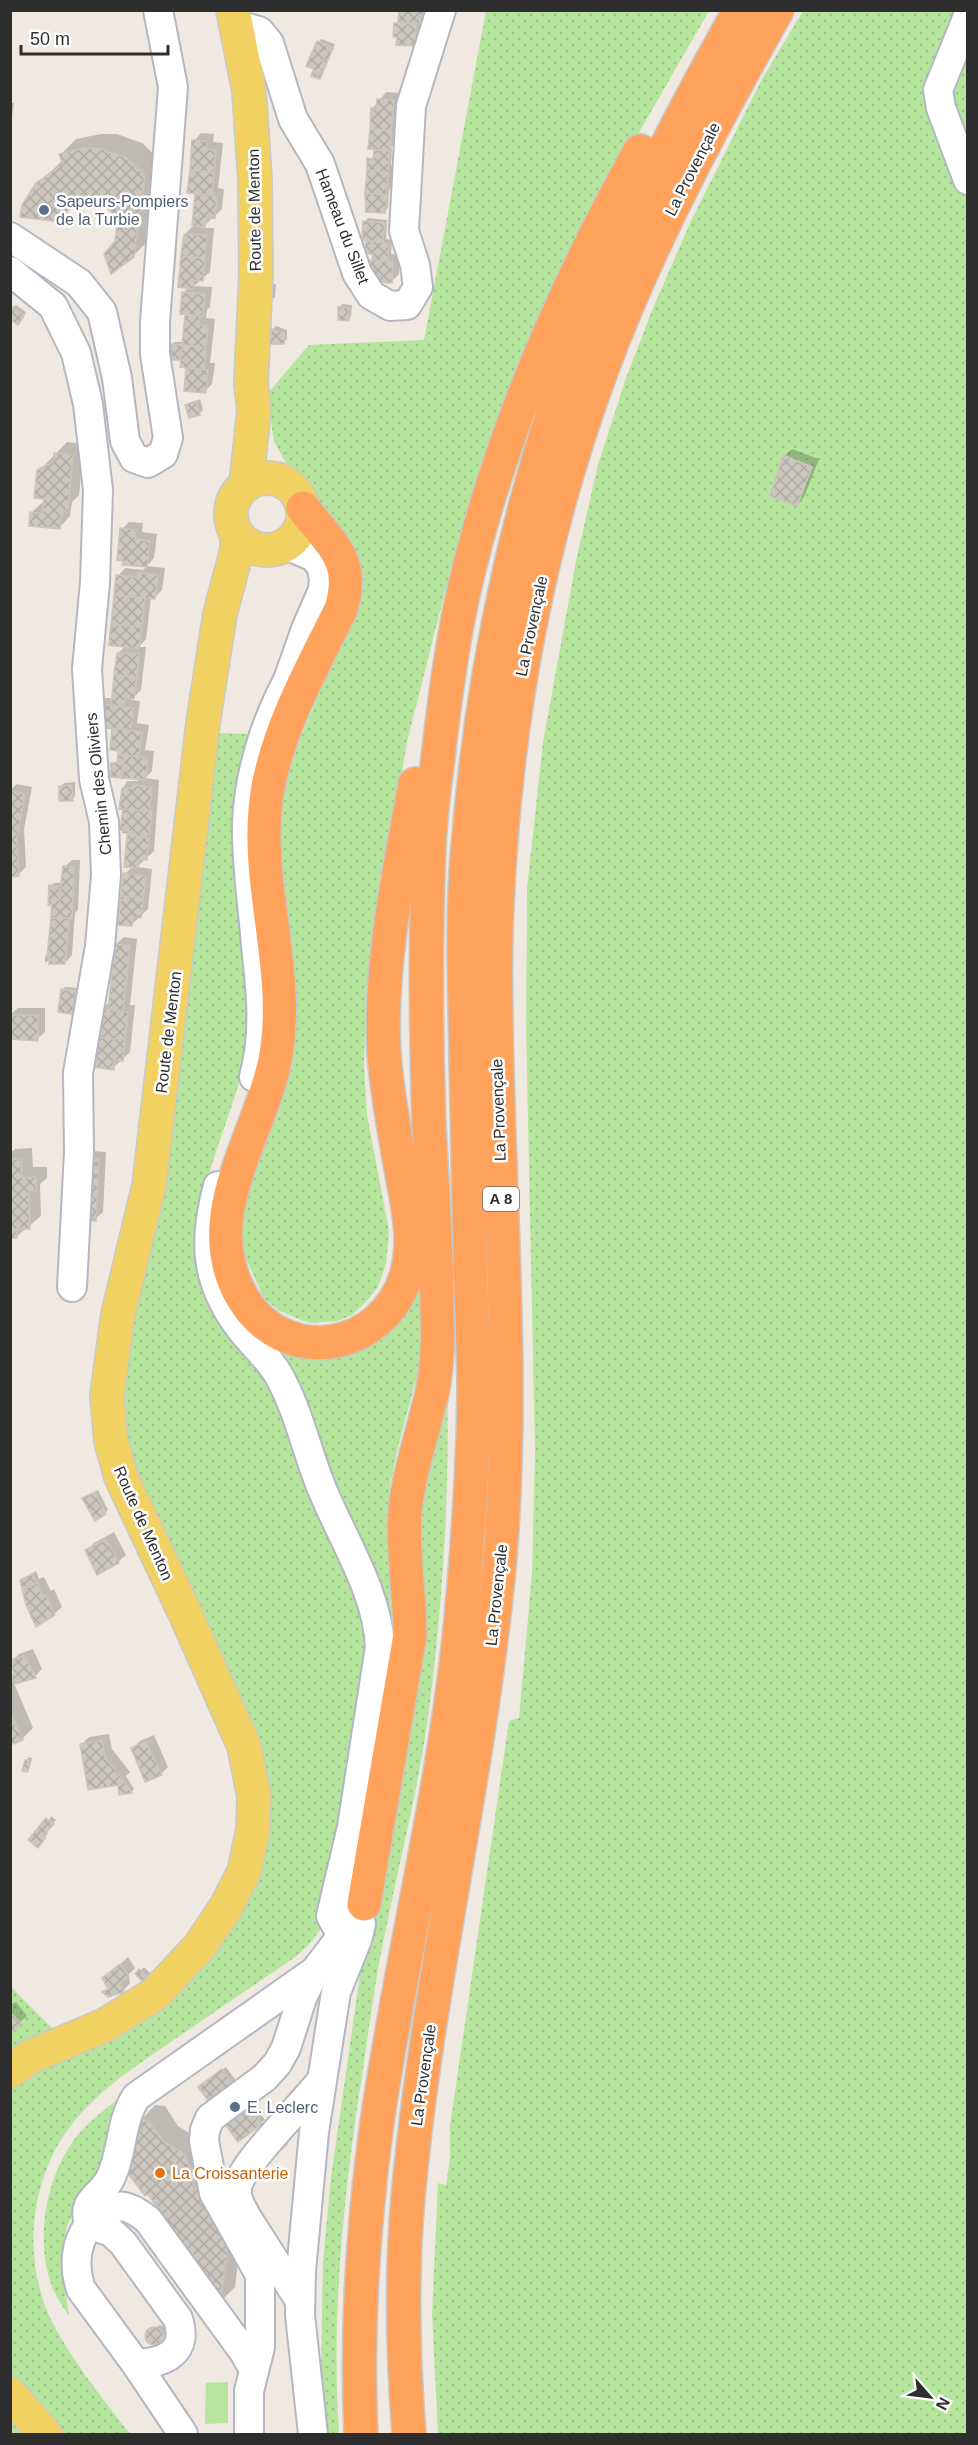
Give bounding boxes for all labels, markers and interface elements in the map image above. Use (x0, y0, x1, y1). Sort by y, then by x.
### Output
scale bar (21, 18, 168, 56)
text: 50 m (30, 29, 70, 49)
street label: La Provençale (662, 120, 723, 219)
street label: Route de Menton (245, 148, 264, 272)
street label: Hameau du Sillet (313, 166, 372, 287)
place label: Sapeurs-Pompiers de la Turbie (56, 193, 189, 228)
marker: Sapeurs-Pompiers de la Turbie (37, 203, 51, 217)
street label: La Provençale (513, 574, 550, 678)
street label: Chemin des Oliviers (83, 712, 114, 856)
street label: Route de Menton (153, 970, 184, 1094)
street label: La Provençale (488, 1058, 509, 1161)
road number: A 8 (483, 1187, 519, 1211)
street label: Route de Menton (111, 1464, 176, 1583)
street label: La Provençale (483, 1543, 510, 1647)
street label: La Provençale (408, 2023, 439, 2127)
place label: E. Leclerc (247, 2099, 318, 2116)
marker: E. Leclerc (228, 2100, 242, 2114)
place label: La Croissanterie (172, 2165, 289, 2182)
marker: La Croissanterie (153, 2166, 167, 2180)
north arrow (900, 2367, 960, 2427)
text: N (933, 2395, 953, 2413)

